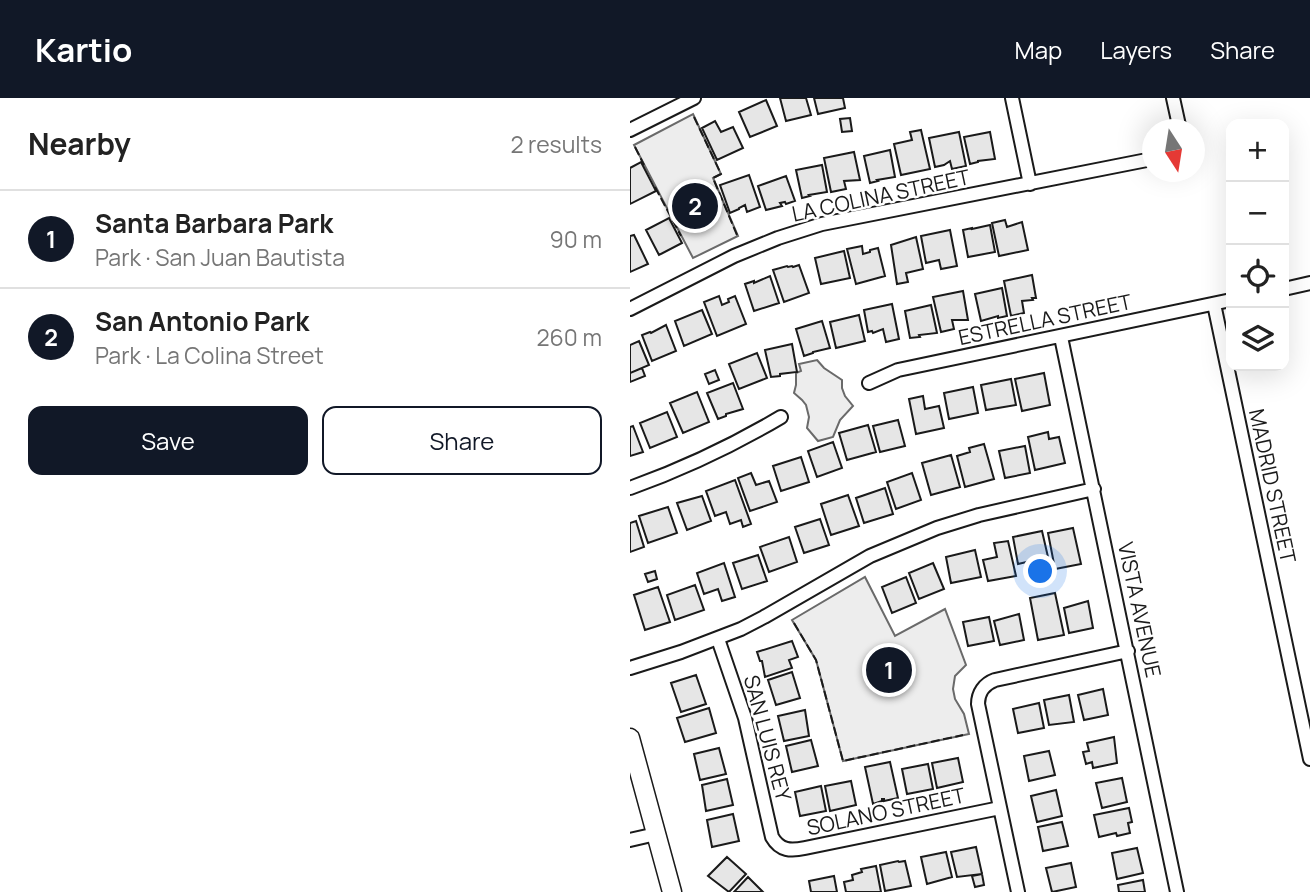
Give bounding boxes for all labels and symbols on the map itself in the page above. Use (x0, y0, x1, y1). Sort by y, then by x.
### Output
north arrow (1142, 119, 1205, 182)
street label: LA COLINA STREET (789, 162, 973, 228)
pin: 2 (672, 180, 718, 232)
street label: ESTRELLA STREET (956, 287, 1134, 351)
street label: MADRID STREET (1243, 406, 1303, 566)
street label: VISTA AVENUE (1112, 540, 1168, 680)
your location (1023, 554, 1057, 588)
pin: 1 (866, 644, 912, 696)
street label: SAN LUIS REY (738, 672, 798, 804)
street label: SOLANO STREET (804, 780, 968, 841)

